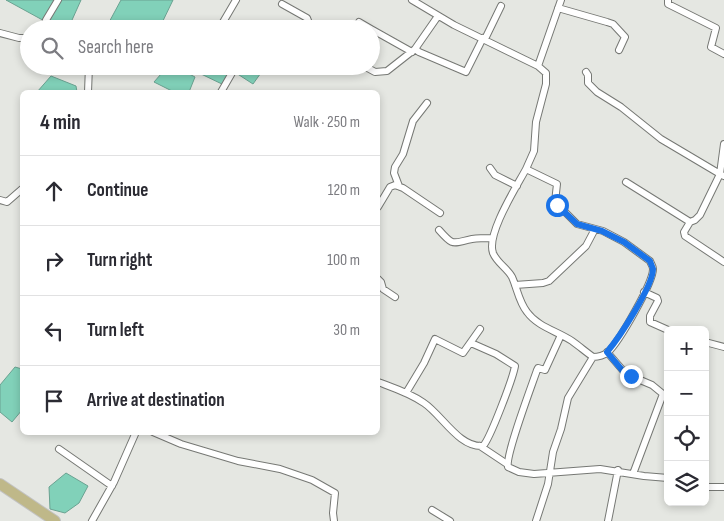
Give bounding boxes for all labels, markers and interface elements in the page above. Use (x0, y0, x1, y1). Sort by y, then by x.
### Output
search box (20, 20, 380, 75)
icon: search (38, 34, 66, 62)
text: Search here (78, 36, 154, 59)
text: 4 min (40, 110, 81, 135)
text: Walk · 250 m (294, 113, 360, 132)
icon: ahead (40, 177, 68, 205)
text: Continue (87, 179, 148, 202)
text: 120 m (328, 181, 360, 200)
route start (546, 194, 569, 217)
icon: right (40, 247, 68, 275)
text: Turn right (87, 249, 152, 272)
text: 100 m (327, 251, 360, 270)
icon: left (40, 317, 68, 345)
text: Turn left (87, 319, 144, 342)
text: 30 m (333, 321, 360, 340)
map controls (664, 326, 709, 506)
button: + (664, 326, 709, 371)
route end (620, 365, 643, 388)
button: − (664, 371, 709, 416)
icon: arrive (40, 387, 68, 415)
text: Arrive at destination (87, 389, 225, 412)
button: locate (664, 416, 709, 461)
button: layers (664, 461, 709, 506)

